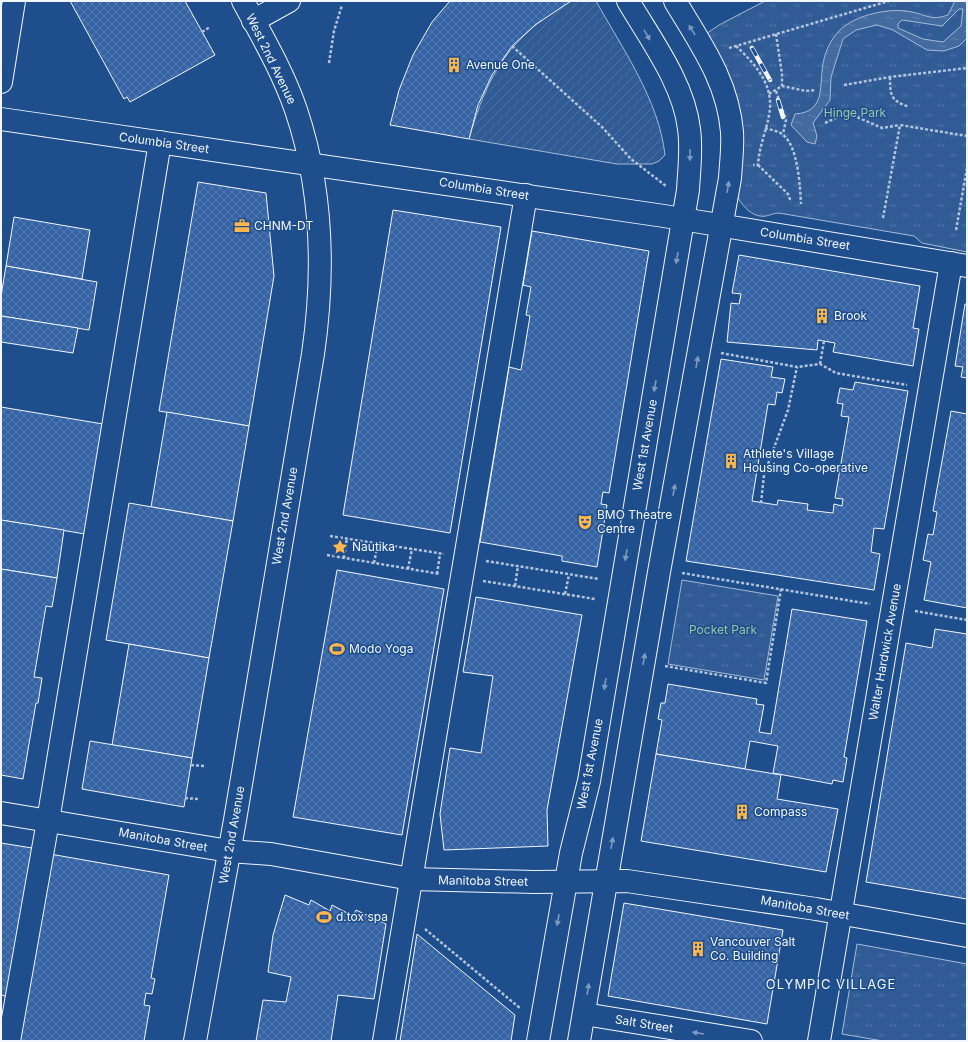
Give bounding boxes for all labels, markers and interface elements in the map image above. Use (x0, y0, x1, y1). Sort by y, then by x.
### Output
street label: West 2nd Avenue (243, 11, 300, 107)
one-way arrow (689, 24, 696, 36)
one-way arrow (644, 29, 651, 41)
building icon: Avenue One (445, 56, 463, 74)
place label: Avenue One (466, 57, 535, 72)
park label: Hinge Park (824, 105, 887, 120)
street label: Columbia Street (118, 129, 210, 156)
one-way arrow (687, 149, 693, 162)
street label: Columbia Street (438, 174, 530, 203)
one-way arrow (726, 181, 732, 193)
office icon: CHNM-DT (233, 217, 251, 235)
place label: CHNM-DT (254, 218, 313, 233)
street label: Columbia Street (759, 224, 851, 253)
one-way arrow (674, 252, 680, 264)
building icon: Brook (813, 307, 831, 325)
place label: Brook (834, 308, 868, 323)
one-way arrow (694, 356, 700, 368)
one-way arrow (652, 380, 658, 392)
street label: West 1st Avenue (629, 398, 660, 492)
place label: Athlete's Village Housing Co-operative (743, 446, 868, 475)
building icon: Athlete's Village Housing Co-operative (722, 452, 740, 470)
street label: West 2nd Avenue (269, 466, 301, 566)
one-way arrow (671, 484, 677, 496)
place label: BMO Theatre Centre (597, 507, 672, 536)
theatre icon: BMO Theatre Centre (576, 513, 594, 531)
place icon: Nautika (331, 538, 349, 556)
place label: Nautika (352, 539, 395, 554)
one-way arrow (623, 549, 629, 562)
street label: Walter Hardwick Avenue (865, 582, 904, 722)
park label: Pocket Park (689, 622, 757, 637)
sports icon: Modo Yoga (328, 640, 346, 658)
place label: Modo Yoga (349, 641, 413, 656)
one-way arrow (641, 653, 647, 665)
one-way arrow (602, 678, 608, 690)
street label: West 1st Avenue (573, 717, 606, 811)
street label: West 2nd Avenue (216, 785, 248, 885)
building icon: Compass (733, 803, 751, 821)
place label: Compass (754, 804, 807, 819)
street label: Manitoba Street (117, 824, 209, 855)
one-way arrow (609, 837, 615, 849)
street label: Manitoba Street (438, 872, 528, 889)
street label: Manitoba Street (759, 892, 851, 923)
sports icon: d.tox spa (315, 908, 333, 926)
place label: d.tox spa (336, 909, 388, 924)
one-way arrow (555, 914, 561, 926)
place label: Vancouver Salt Co. Building (710, 934, 796, 963)
building icon: Vancouver Salt Co. Building (689, 940, 707, 958)
district label: OLYMPIC VILLAGE (766, 976, 896, 992)
one-way arrow (585, 983, 591, 995)
street label: Salt Street (614, 1012, 674, 1036)
one-way arrow (692, 1029, 705, 1035)

